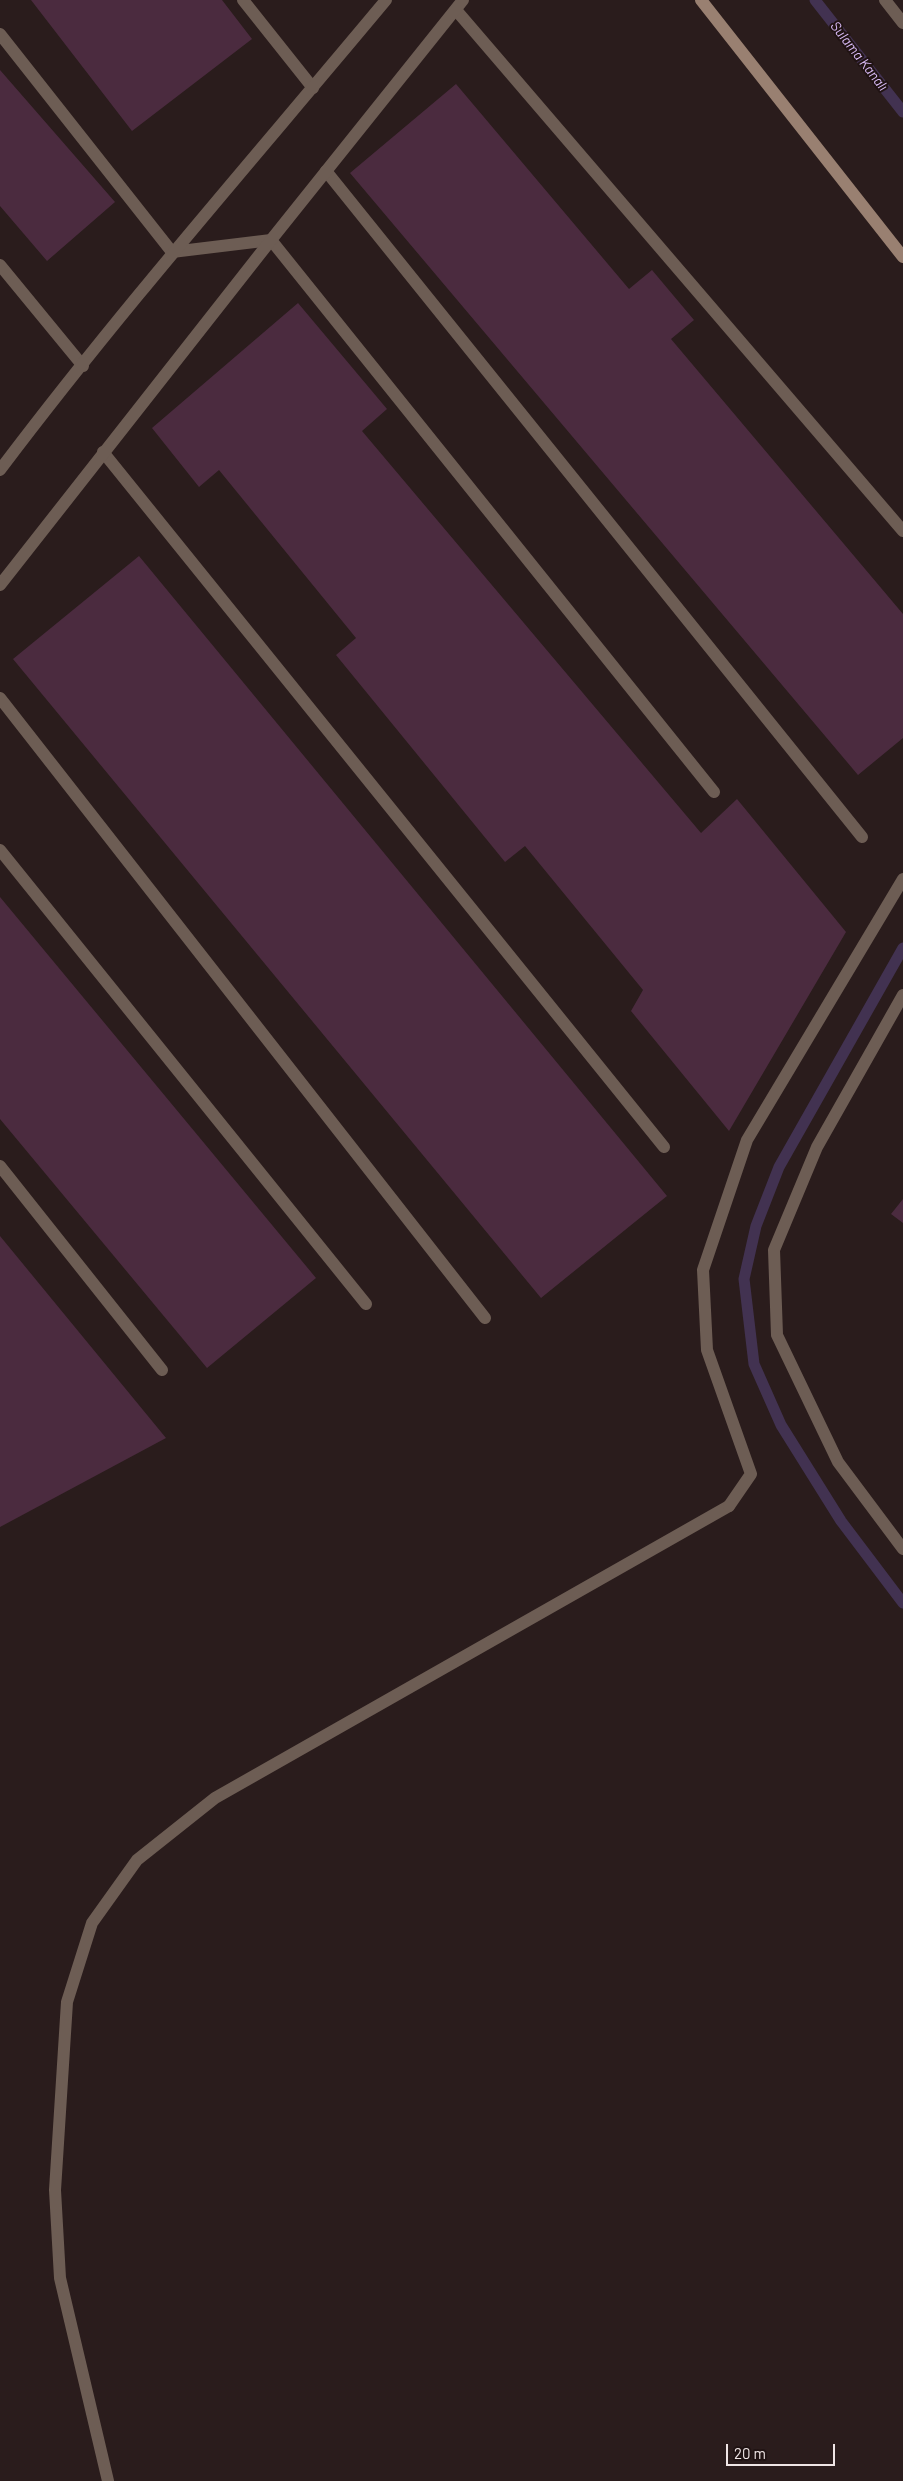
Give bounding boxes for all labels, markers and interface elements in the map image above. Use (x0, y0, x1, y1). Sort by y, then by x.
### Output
water label: Sulama Kanalı (827, 18, 891, 94)
scale bar (728, 2434, 837, 2466)
text: 20 m (734, 2444, 766, 2462)

